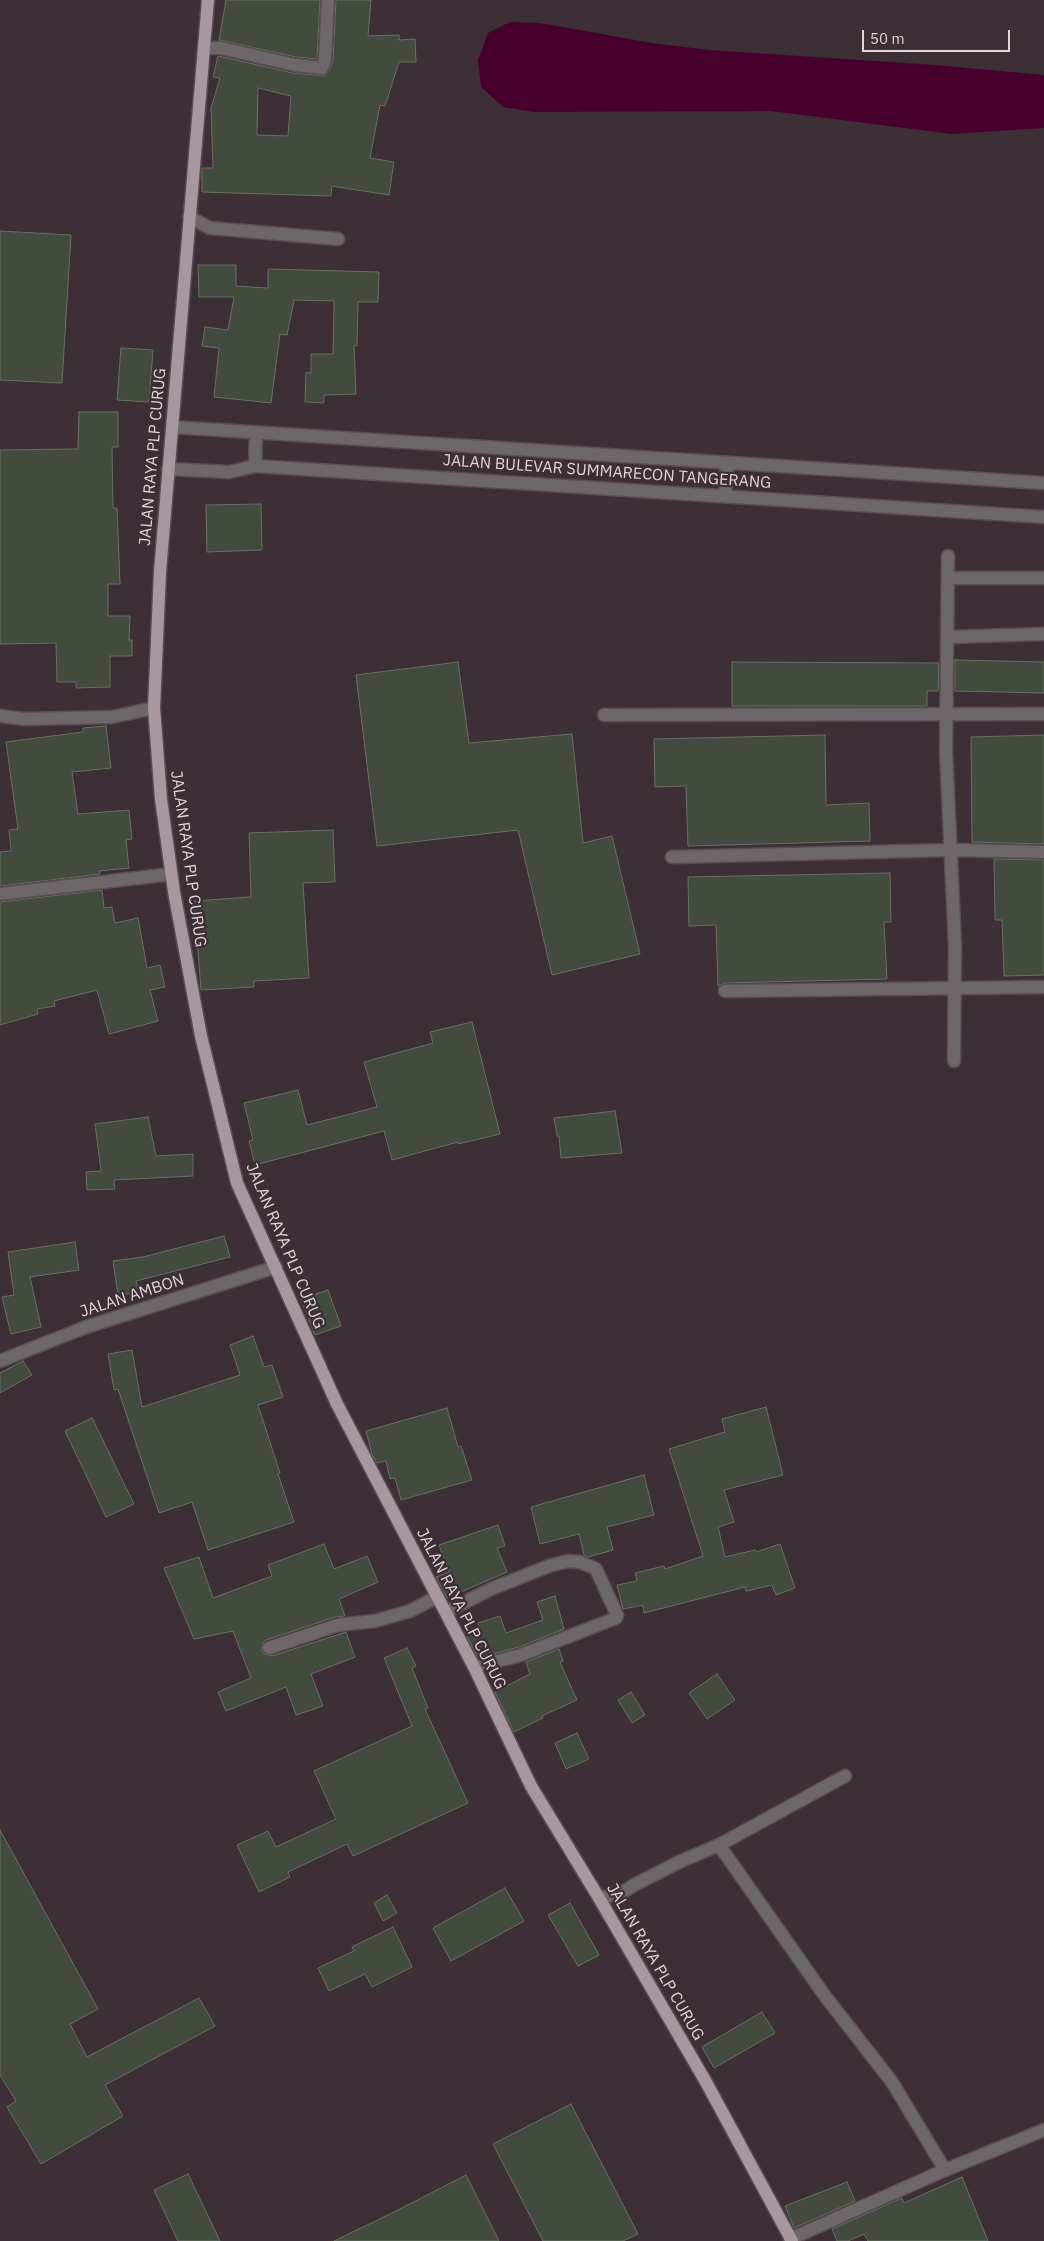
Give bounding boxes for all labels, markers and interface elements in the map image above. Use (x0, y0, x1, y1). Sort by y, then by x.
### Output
scale bar (864, 20, 1012, 52)
text: 50 m (870, 29, 905, 48)
street label: JALAN RAYA PLP CURUG (136, 367, 170, 547)
street label: JALAN BULEVAR SUMMARECON TANGERANG (442, 451, 772, 493)
street label: JALAN RAYA PLP CURUG (166, 769, 210, 949)
street label: JALAN RAYA PLP CURUG (241, 1160, 329, 1332)
street label: JALAN AMBON (78, 1270, 186, 1322)
street label: JALAN RAYA PLP CURUG (412, 1525, 510, 1693)
street label: JALAN RAYA PLP CURUG (602, 1880, 708, 2044)

